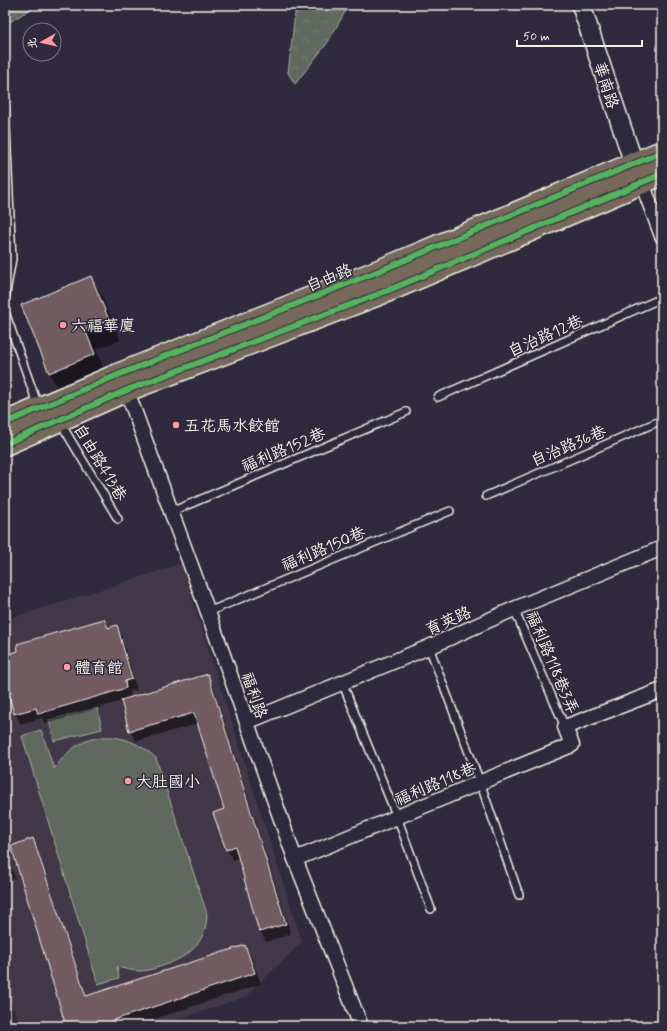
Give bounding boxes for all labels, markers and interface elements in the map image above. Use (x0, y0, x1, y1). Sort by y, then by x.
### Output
north arrow (22, 22, 62, 62)
scale bar (517, 22, 642, 48)
text: 50 m (523, 29, 550, 45)
text: 北 (25, 37, 41, 50)
street label: 華南路 (588, 59, 623, 112)
street label: 自由路 (303, 260, 356, 297)
street label: 自治路12巷 (505, 311, 586, 362)
place label: 六福華廈 (71, 316, 135, 337)
marker: 六福華廈 (58, 320, 68, 330)
place label: 五花馬水餃館 (184, 416, 280, 437)
street label: 自由路413巷 (68, 420, 131, 505)
marker: 五花馬水餃館 (171, 420, 181, 430)
street label: 自治路36巷 (528, 421, 610, 472)
street label: 福利路152巷 (238, 423, 329, 477)
street label: 福利路150巷 (278, 522, 369, 576)
street label: 育英路 (422, 602, 475, 641)
street label: 福利路118巷3弄 (520, 608, 583, 717)
place label: 體育館 (75, 658, 123, 679)
marker: 體育館 (62, 662, 72, 672)
street label: 福利路 (236, 669, 271, 722)
street label: 福利路118巷 (392, 758, 480, 811)
place label: 大肚國小 (136, 772, 200, 793)
marker: 大肚國小 (123, 776, 133, 786)

